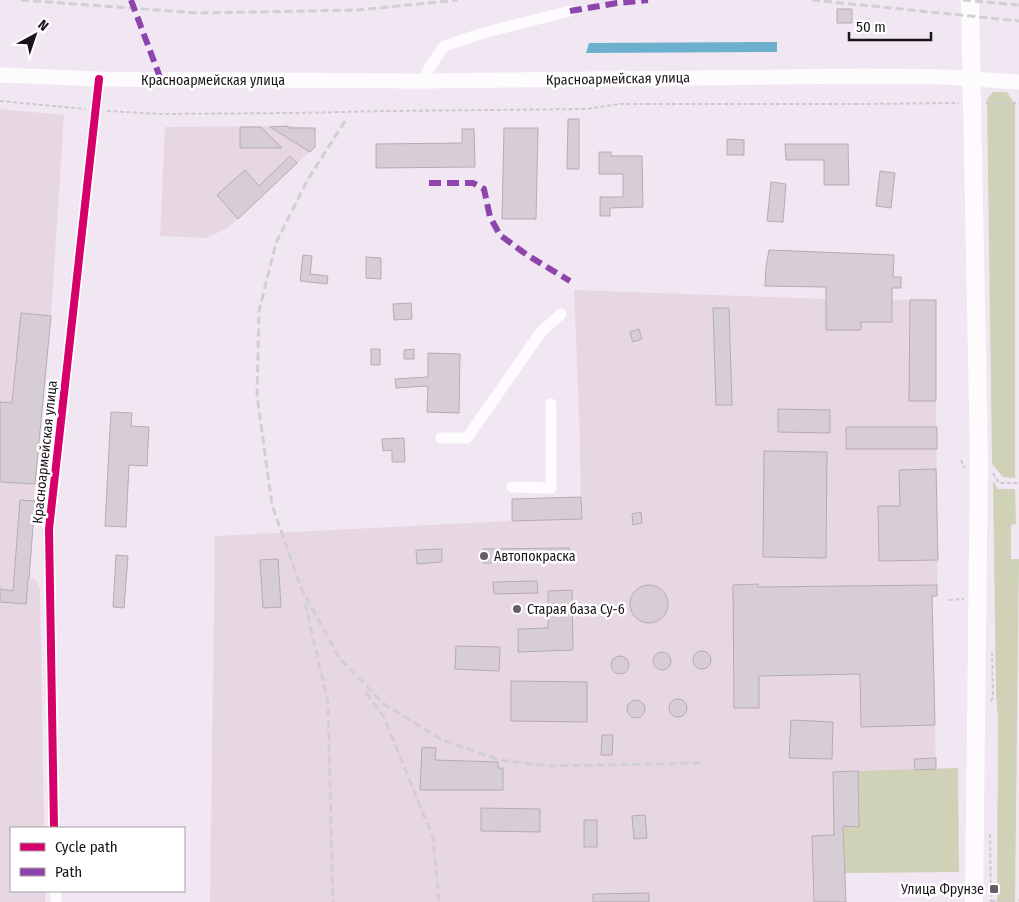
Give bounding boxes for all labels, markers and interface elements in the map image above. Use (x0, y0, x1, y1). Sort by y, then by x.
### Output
north arrow (10, 10, 60, 60)
scale bar (849, 10, 932, 42)
text: N (34, 16, 52, 35)
text: 50 m (856, 18, 886, 36)
street label: Красноармейская улица (546, 69, 690, 89)
street label: Красноармейская улица (141, 72, 285, 89)
street label: Красноармейская улица (29, 379, 61, 525)
place label: Автопокраска (494, 548, 576, 565)
marker: Автопокраска (478, 550, 490, 562)
place label: Старая база Су-6 (527, 601, 625, 618)
marker: Старая база Су-6 (511, 603, 523, 615)
legend (10, 827, 185, 892)
text: Cycle path (55, 838, 118, 856)
text: Path (55, 863, 82, 881)
place label: Улица Фрунзе (900, 881, 984, 898)
marker: Улица Фрунзе (988, 883, 1000, 895)

